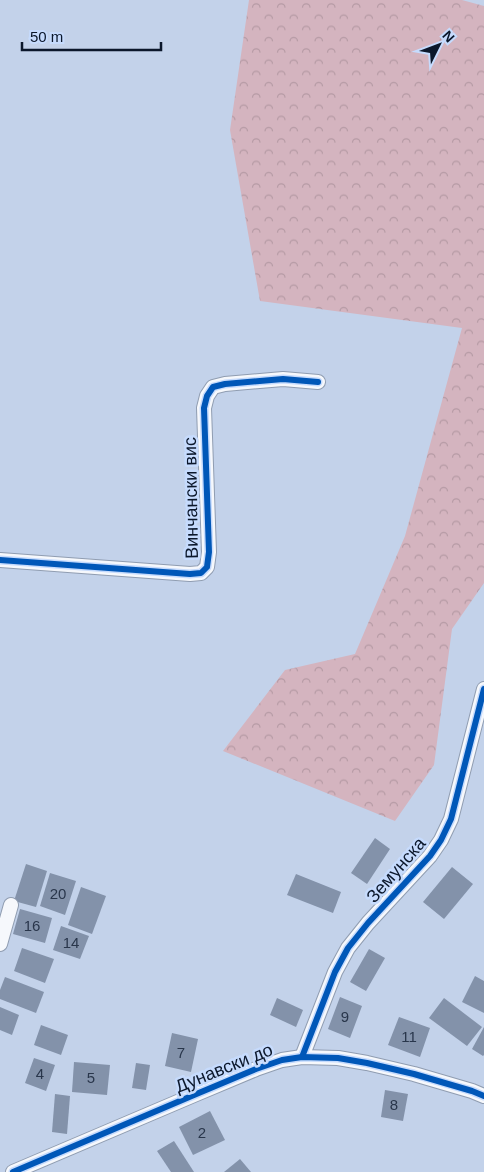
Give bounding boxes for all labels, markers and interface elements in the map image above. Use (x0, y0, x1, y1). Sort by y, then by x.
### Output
scale bar (22, 20, 161, 52)
north arrow (414, 20, 464, 70)
text: N (439, 27, 458, 45)
text: 50 m (30, 28, 63, 45)
street label: Винчански вис (180, 437, 202, 559)
street label: Земунска (362, 833, 430, 907)
house number: 20 (50, 885, 66, 902)
house number: 16 (24, 917, 40, 934)
house number: 14 (63, 934, 79, 951)
house number: 9 (341, 1008, 349, 1025)
house number: 11 (401, 1028, 417, 1045)
street label: Дунавски до (172, 1039, 276, 1097)
house number: 7 (177, 1044, 185, 1061)
house number: 4 (36, 1065, 44, 1082)
house number: 5 (87, 1069, 95, 1086)
house number: 8 (390, 1096, 398, 1113)
house number: 2 (198, 1124, 206, 1141)

